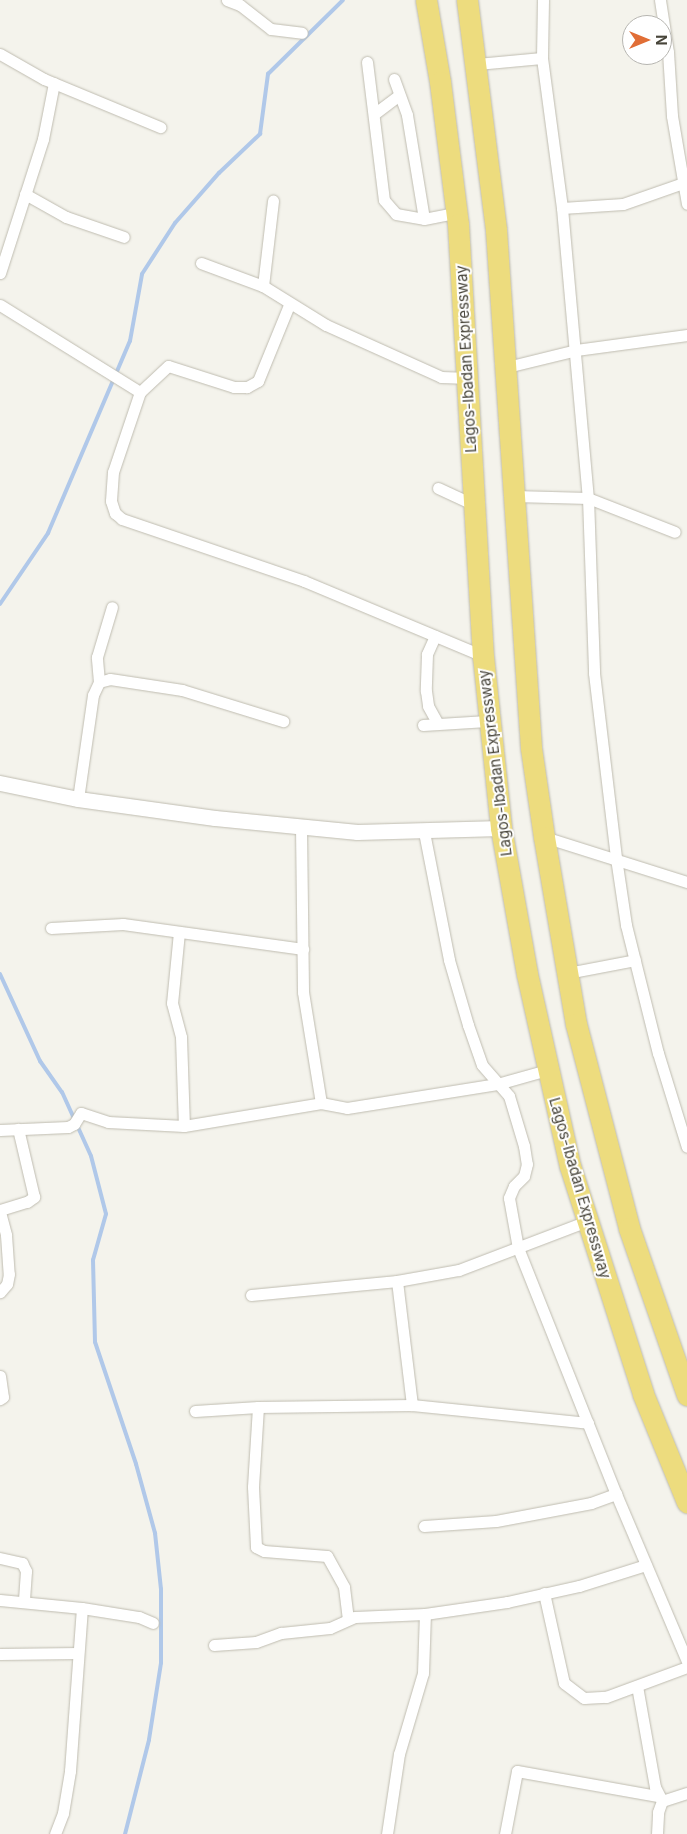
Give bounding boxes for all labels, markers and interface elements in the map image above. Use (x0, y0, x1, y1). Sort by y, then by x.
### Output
north arrow (622, 15, 672, 65)
text: N (653, 35, 670, 45)
street label: Lagos-Ibadan Expressway (452, 265, 480, 453)
street label: Lagos-Ibadan Expressway (475, 669, 515, 857)
street label: Lagos-Ibadan Expressway (545, 1095, 615, 1281)

